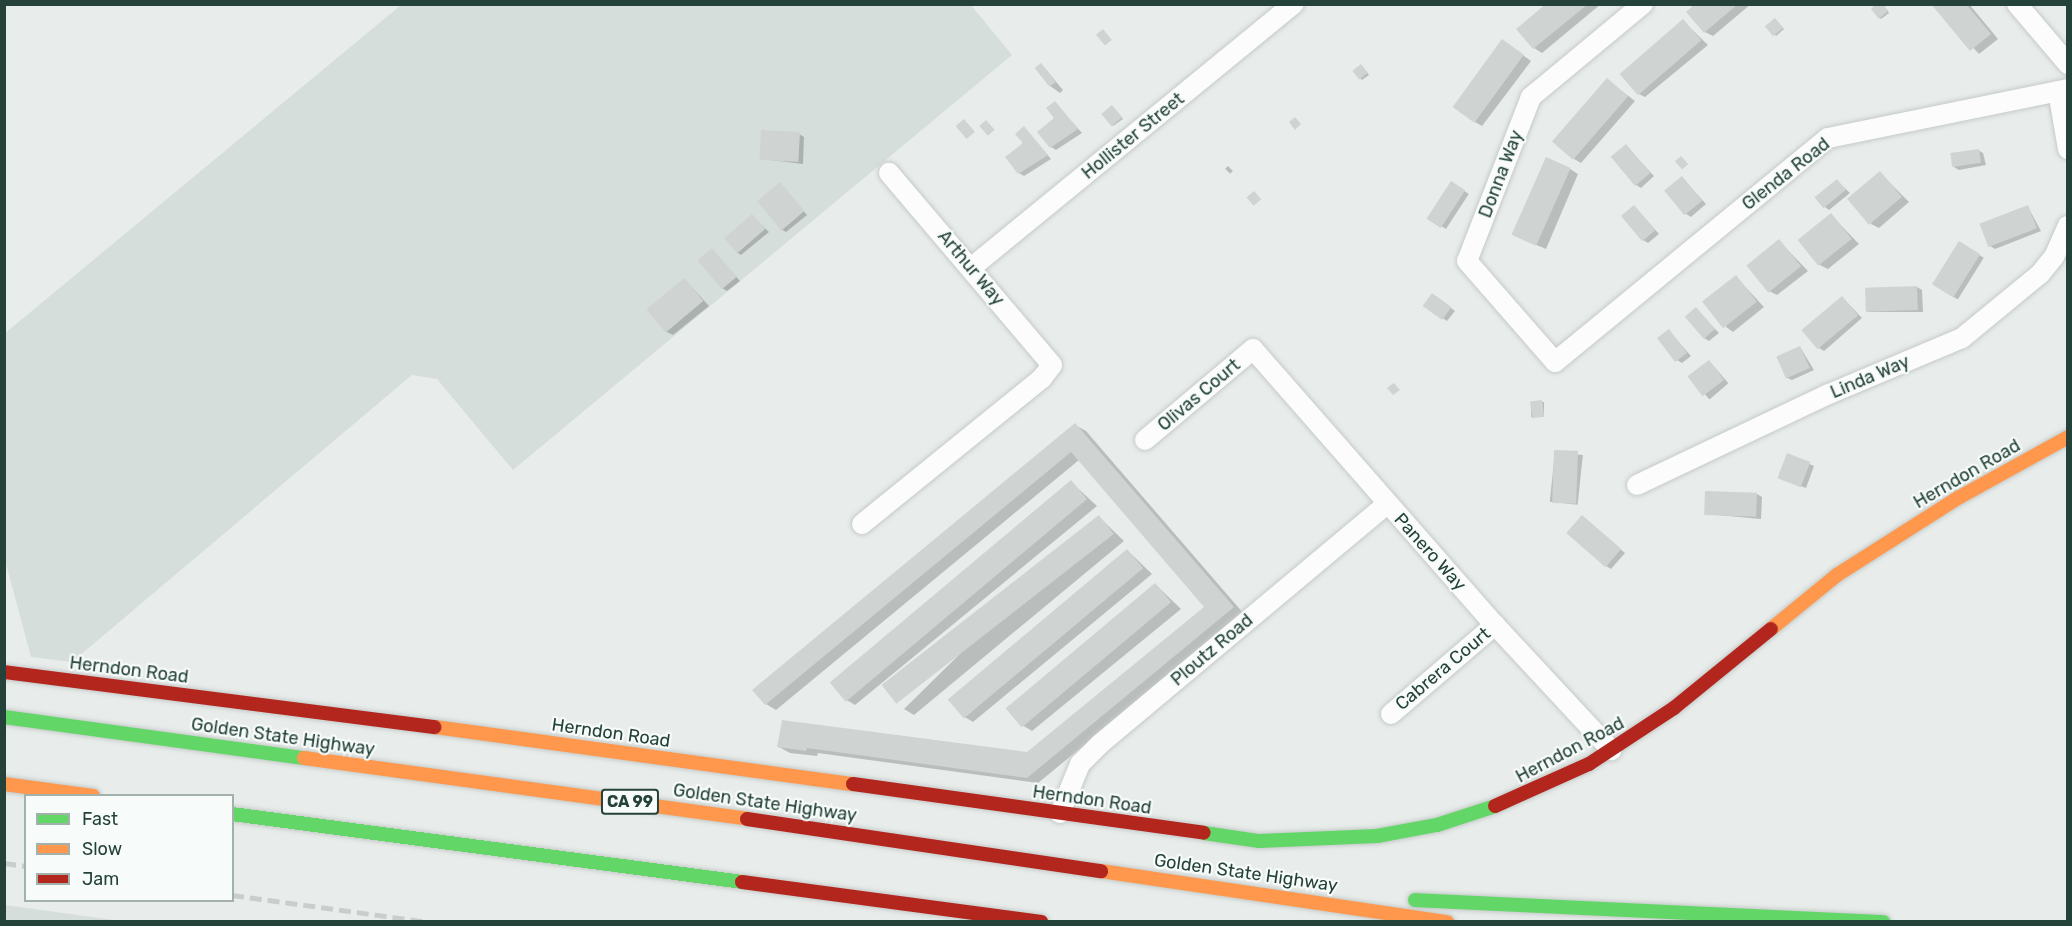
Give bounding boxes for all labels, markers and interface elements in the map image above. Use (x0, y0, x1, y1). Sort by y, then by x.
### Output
street label: Hollister Street (1077, 88, 1189, 184)
street label: Donna Way (1474, 127, 1528, 221)
street label: Glenda Road (1738, 133, 1834, 215)
street label: Arthur Way (933, 226, 1009, 310)
street label: Linda Way (1827, 351, 1913, 403)
street label: Olivas Court (1153, 354, 1245, 436)
street label: Herndon Road (1910, 435, 2024, 513)
street label: Panero Way (1389, 509, 1471, 595)
street label: Ploutz Road (1167, 609, 1257, 691)
street label: Cabrera Court (1391, 623, 1495, 715)
street label: Herndon Road (68, 652, 190, 688)
street label: Herndon Road (1512, 712, 1628, 788)
street label: Golden State Highway (190, 713, 376, 761)
street label: Herndon Road (550, 714, 672, 752)
street label: Golden State Highway (672, 779, 858, 827)
street label: Herndon Road (1031, 781, 1153, 819)
road number: CA 99 (600, 789, 660, 815)
legend (24, 794, 234, 902)
text: Fast (82, 808, 118, 830)
text: Slow (82, 838, 122, 860)
street label: Golden State Highway (1153, 849, 1339, 897)
text: Jam (82, 868, 119, 890)

